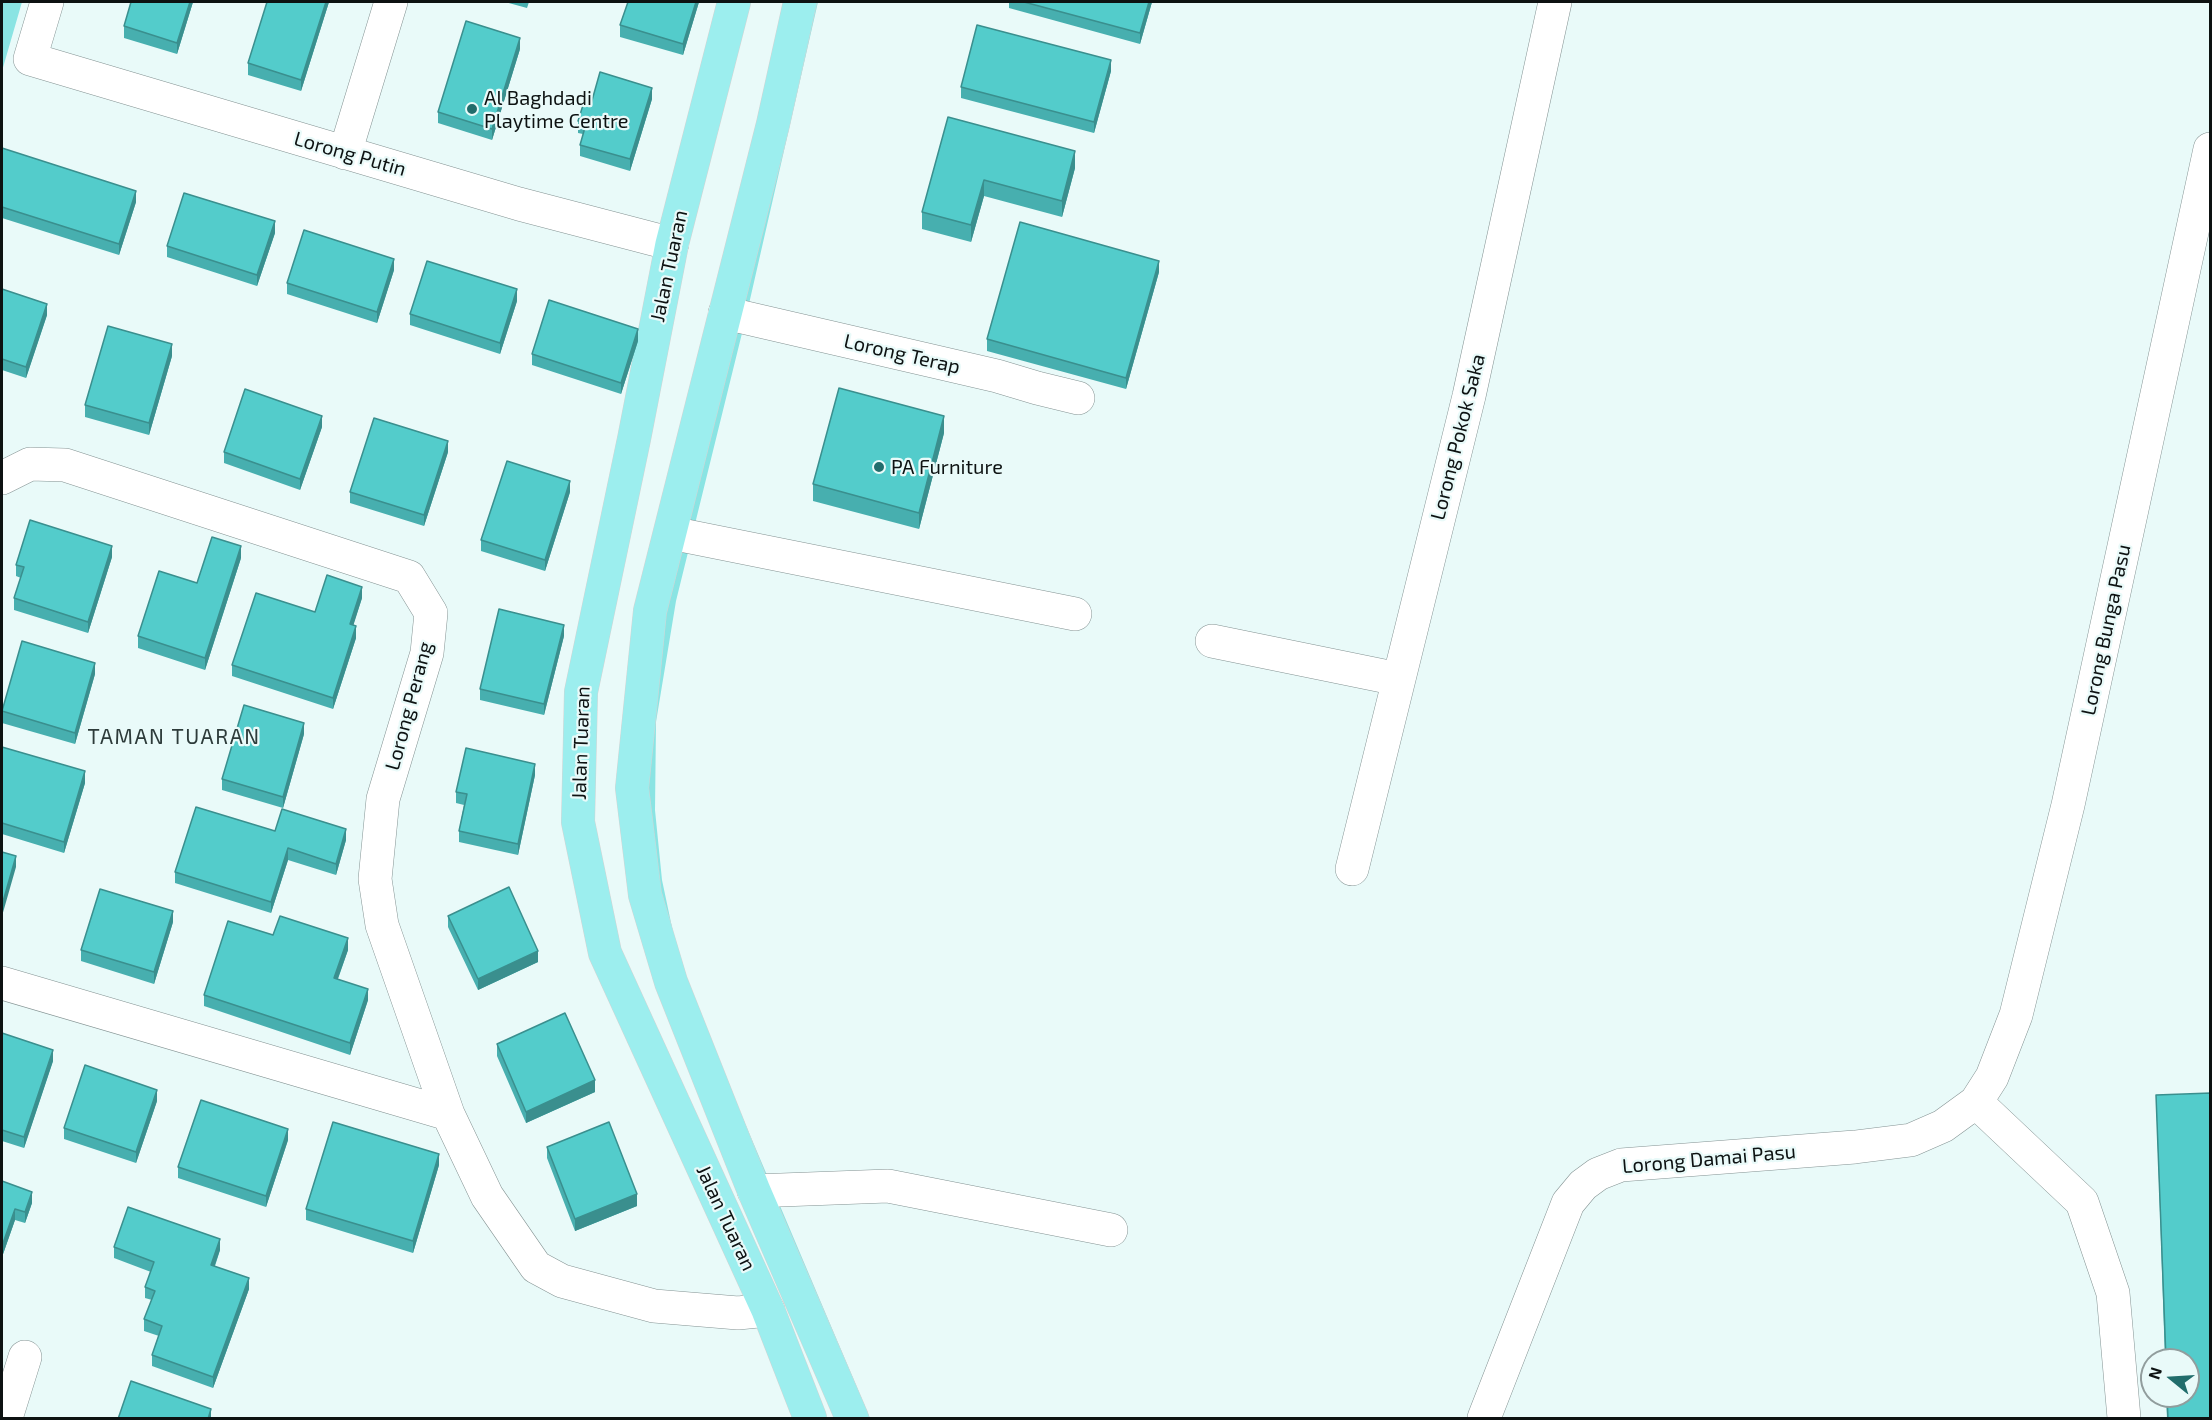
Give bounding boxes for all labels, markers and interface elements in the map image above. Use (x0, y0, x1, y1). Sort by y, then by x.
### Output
place label: Al Baghdadi Playtime Centre (484, 86, 628, 133)
marker: Al Baghdadi Playtime Centre (465, 102, 479, 116)
street label: Lorong Putin (291, 127, 409, 181)
street label: Jalan Tuaran (645, 208, 693, 324)
street label: Lorong Terap (841, 329, 963, 379)
street label: Lorong Pokok Saka (1426, 352, 1490, 522)
place label: PA Furniture (891, 455, 1003, 479)
marker: PA Furniture (872, 460, 886, 474)
street label: Lorong Bunga Pasu (2076, 542, 2136, 718)
street label: Lorong Perang (380, 639, 438, 773)
street label: Jalan Tuaran (567, 686, 595, 800)
district label: TAMAN TUARAN (87, 724, 261, 750)
street label: Lorong Damai Pasu (1621, 1139, 1797, 1179)
street label: Jalan Tuaran (691, 1161, 761, 1275)
north arrow (2140, 1348, 2200, 1408)
text: N (2143, 1364, 2165, 1381)

